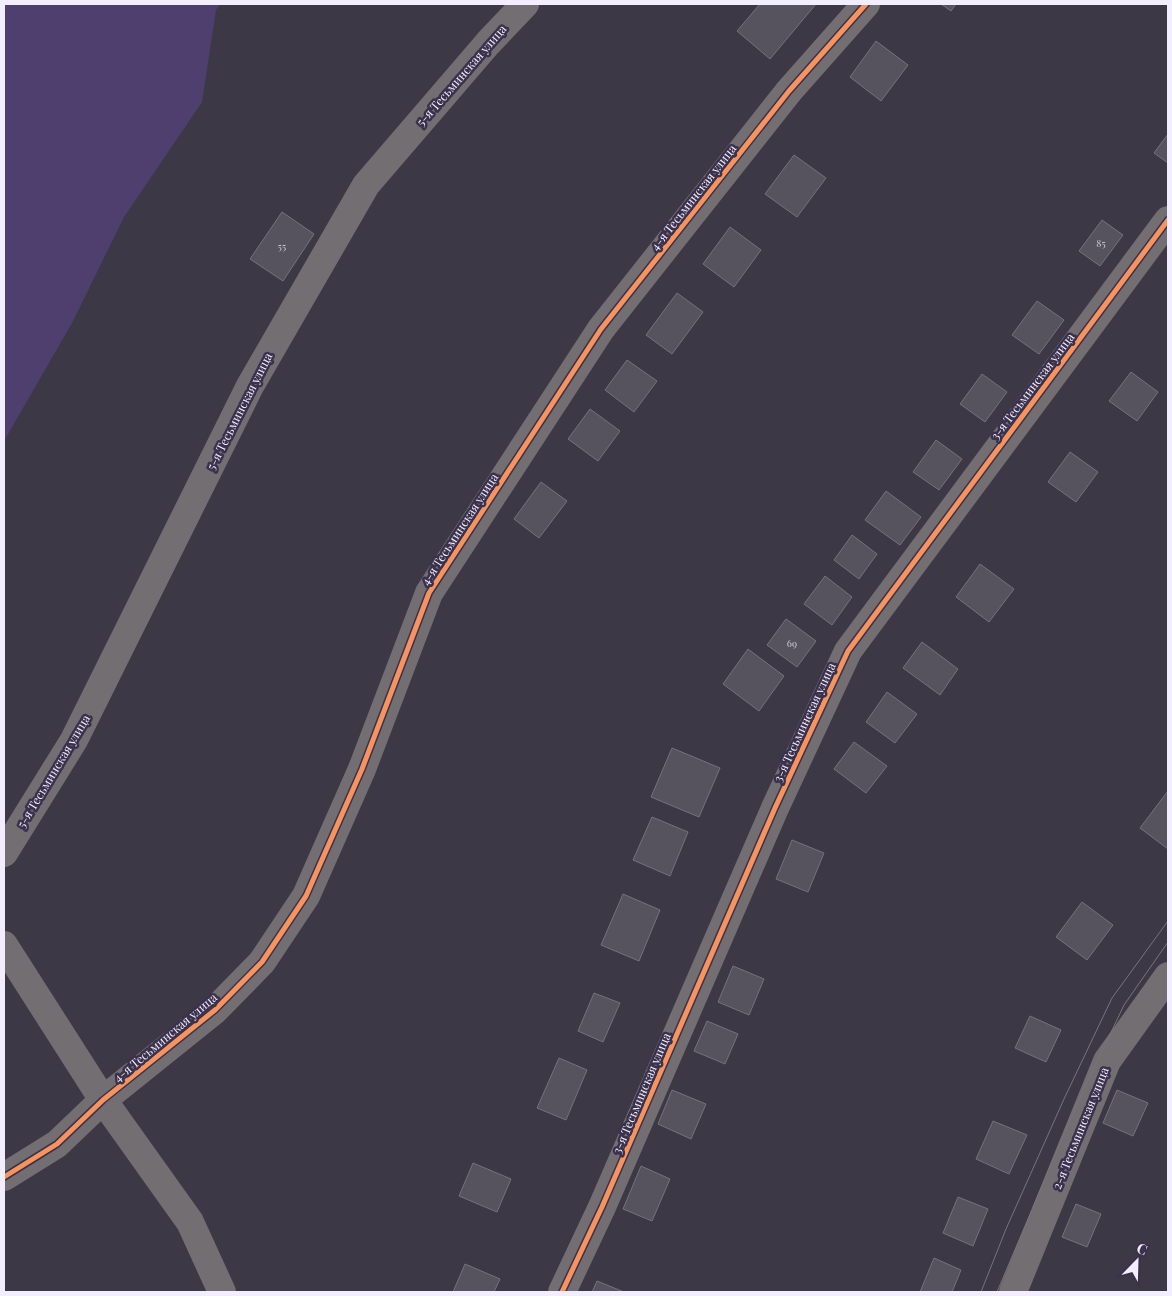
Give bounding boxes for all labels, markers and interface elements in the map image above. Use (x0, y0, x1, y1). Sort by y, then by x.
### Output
street label: 5-я Тесьминская улица (413, 21, 509, 129)
street label: 4-я Тесьминская улица (647, 141, 739, 253)
house number: 85 (1096, 236, 1106, 250)
house number: 55 (278, 239, 286, 253)
street label: 3-я Тесьминская улица (987, 329, 1077, 443)
street label: 5-я Тесьминская улица (203, 350, 276, 472)
street label: 4-я Тесьминская улица (417, 470, 501, 588)
house number: 69 (787, 636, 797, 650)
street label: 3-я Тесьминская улица (769, 660, 839, 784)
street label: 5-я Тесьминская улица (13, 711, 93, 831)
street label: 4-я Тесьминская улица (110, 989, 220, 1085)
street label: 3-я Тесьминская улица (608, 1030, 674, 1156)
street label: 2-я Тесьминская улица (1048, 1065, 1112, 1191)
north arrow (1112, 1236, 1162, 1286)
text: С (1134, 1238, 1151, 1259)

